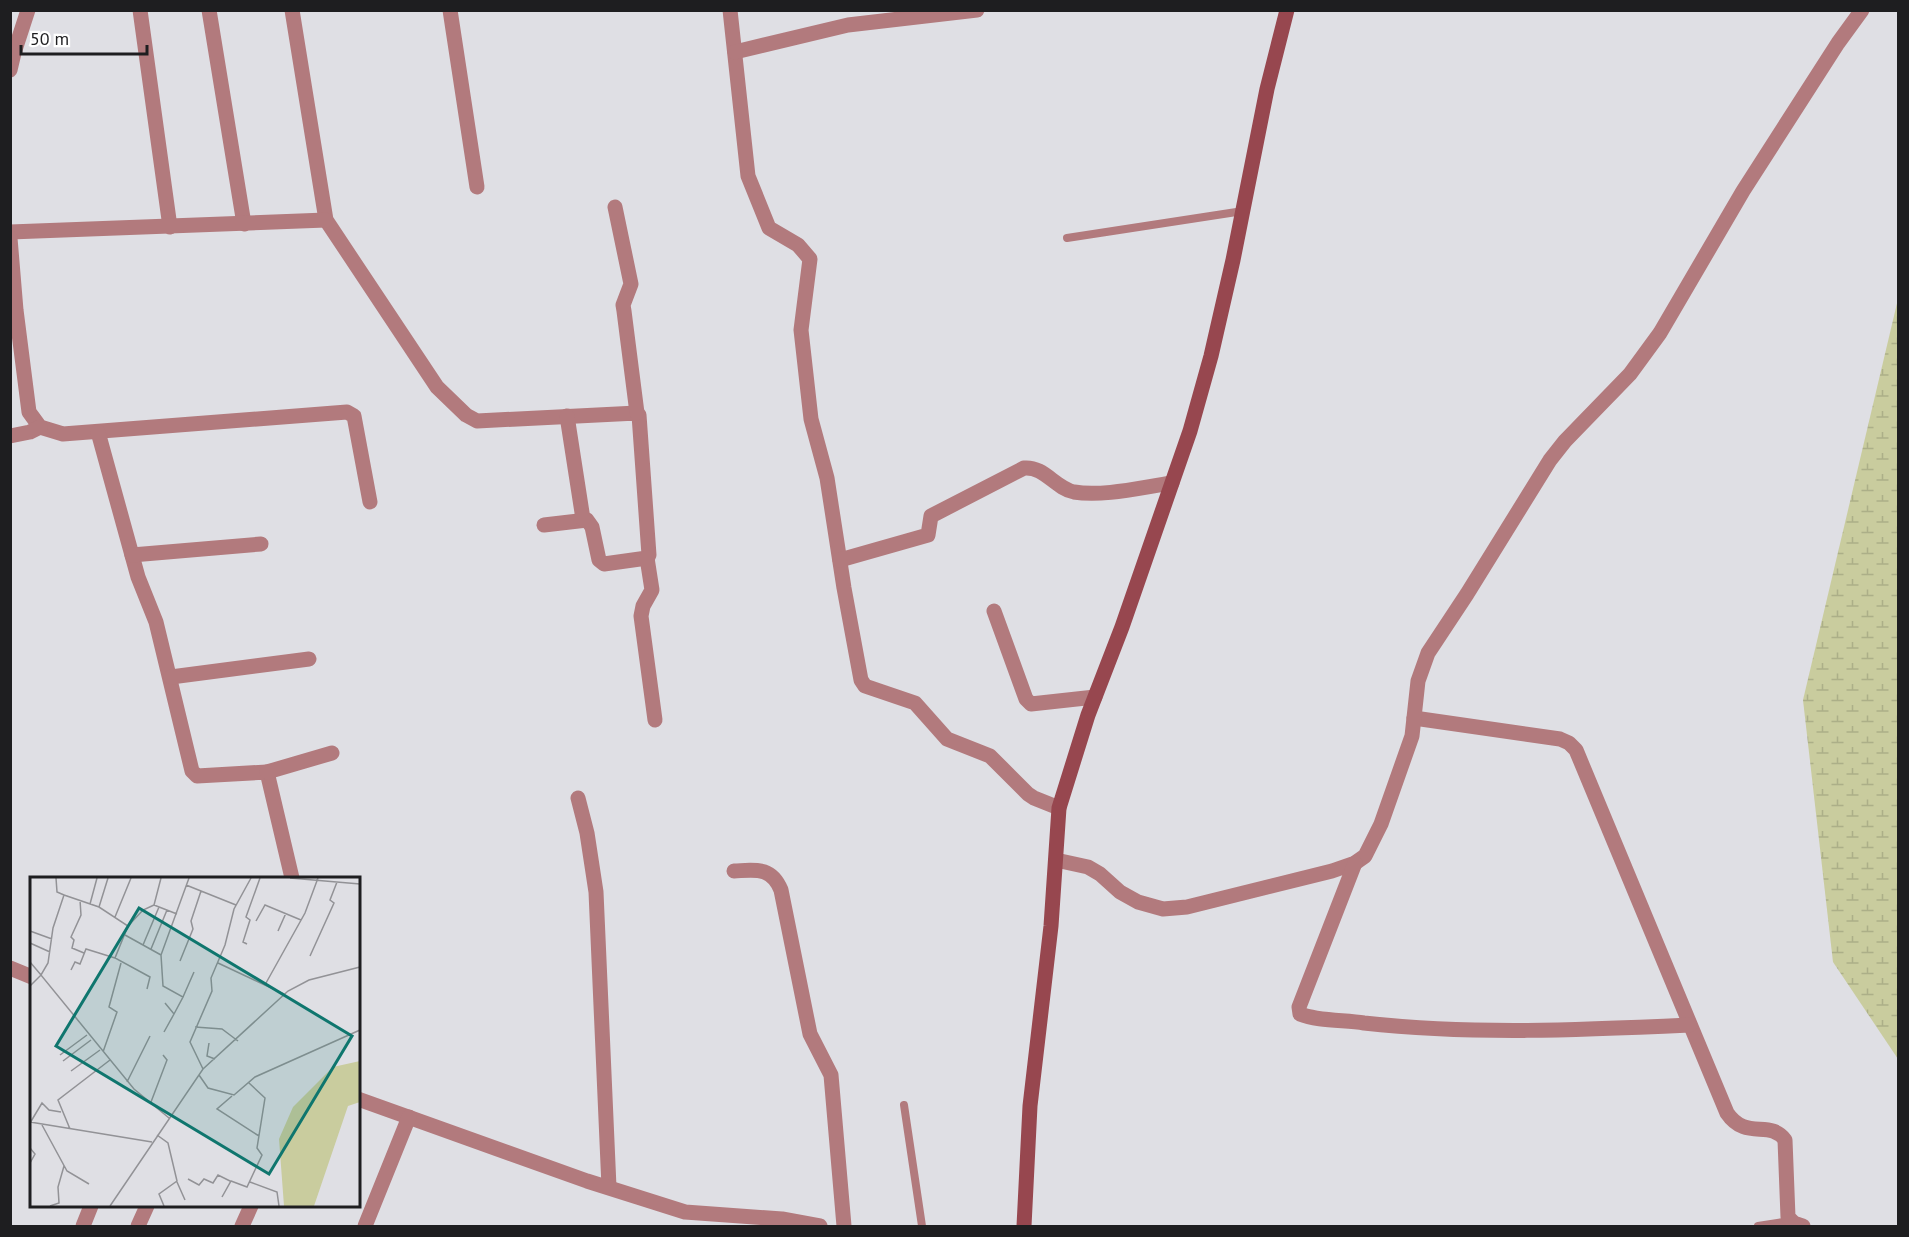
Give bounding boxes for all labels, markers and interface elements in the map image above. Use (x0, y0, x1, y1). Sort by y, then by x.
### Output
scale bar (21, 18, 147, 56)
text: 50 m (30, 27, 69, 50)
inset map (30, 877, 360, 1207)

